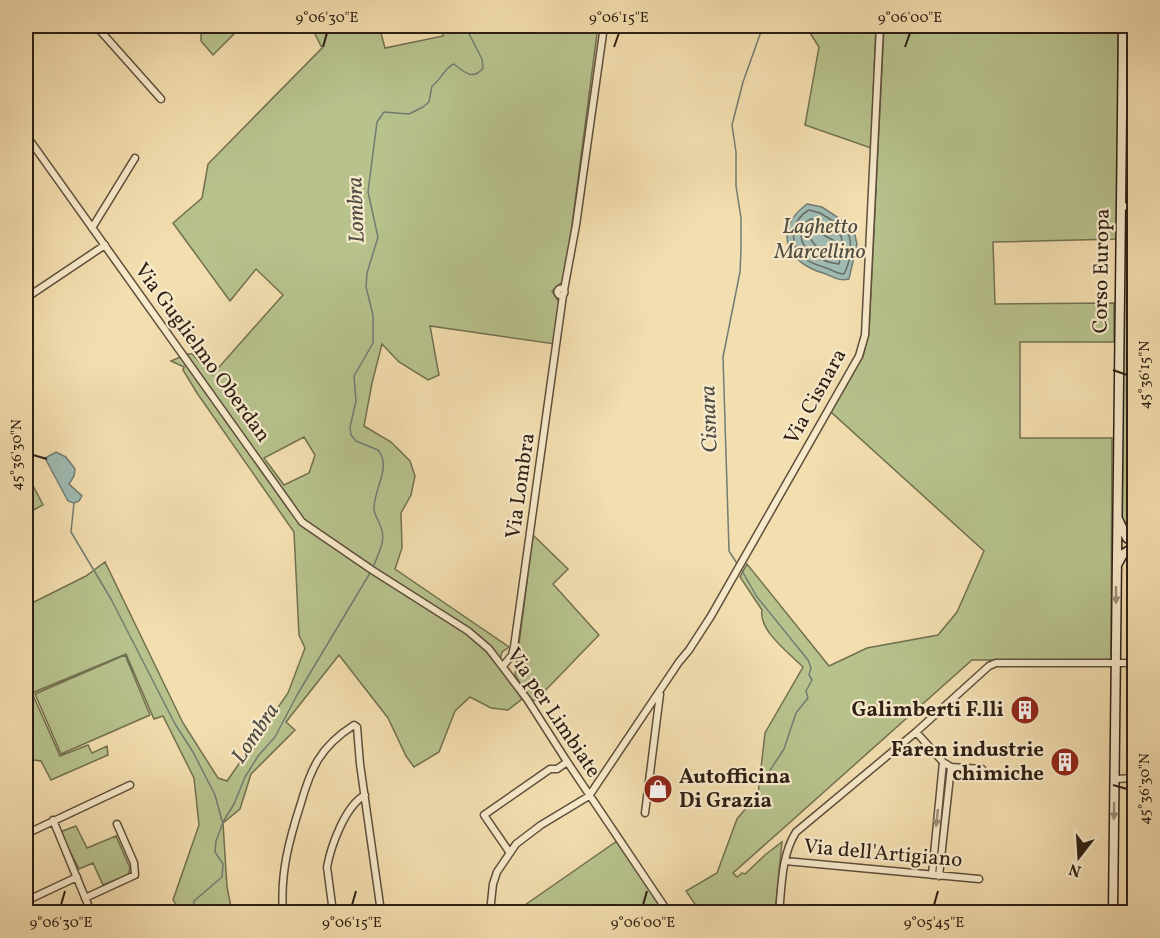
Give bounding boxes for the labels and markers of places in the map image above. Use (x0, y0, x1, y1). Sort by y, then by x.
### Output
building icon: Galimberti F.lli (1009, 694, 1041, 726)
place label: Galimberti F.lli (852, 696, 1004, 725)
place label: Faren industrie chimiche (891, 736, 1044, 789)
building icon: Faren industrie chimiche (1049, 746, 1081, 778)
place label: Autofficina Di Grazia (679, 763, 791, 816)
shop icon: Autofficina Di Grazia (642, 773, 674, 805)

